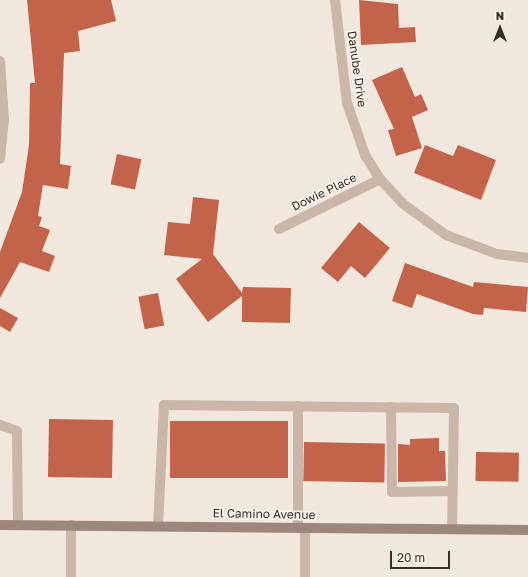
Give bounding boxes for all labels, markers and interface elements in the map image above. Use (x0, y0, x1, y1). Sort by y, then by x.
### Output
north arrow (480, 8, 520, 48)
text: N (496, 9, 504, 22)
street label: Danube Drive (345, 30, 369, 108)
street label: Dowie Place (289, 170, 359, 214)
street label: El Camino Avenue (212, 506, 316, 522)
scale bar (392, 543, 452, 569)
text: 20 m (397, 550, 425, 565)

